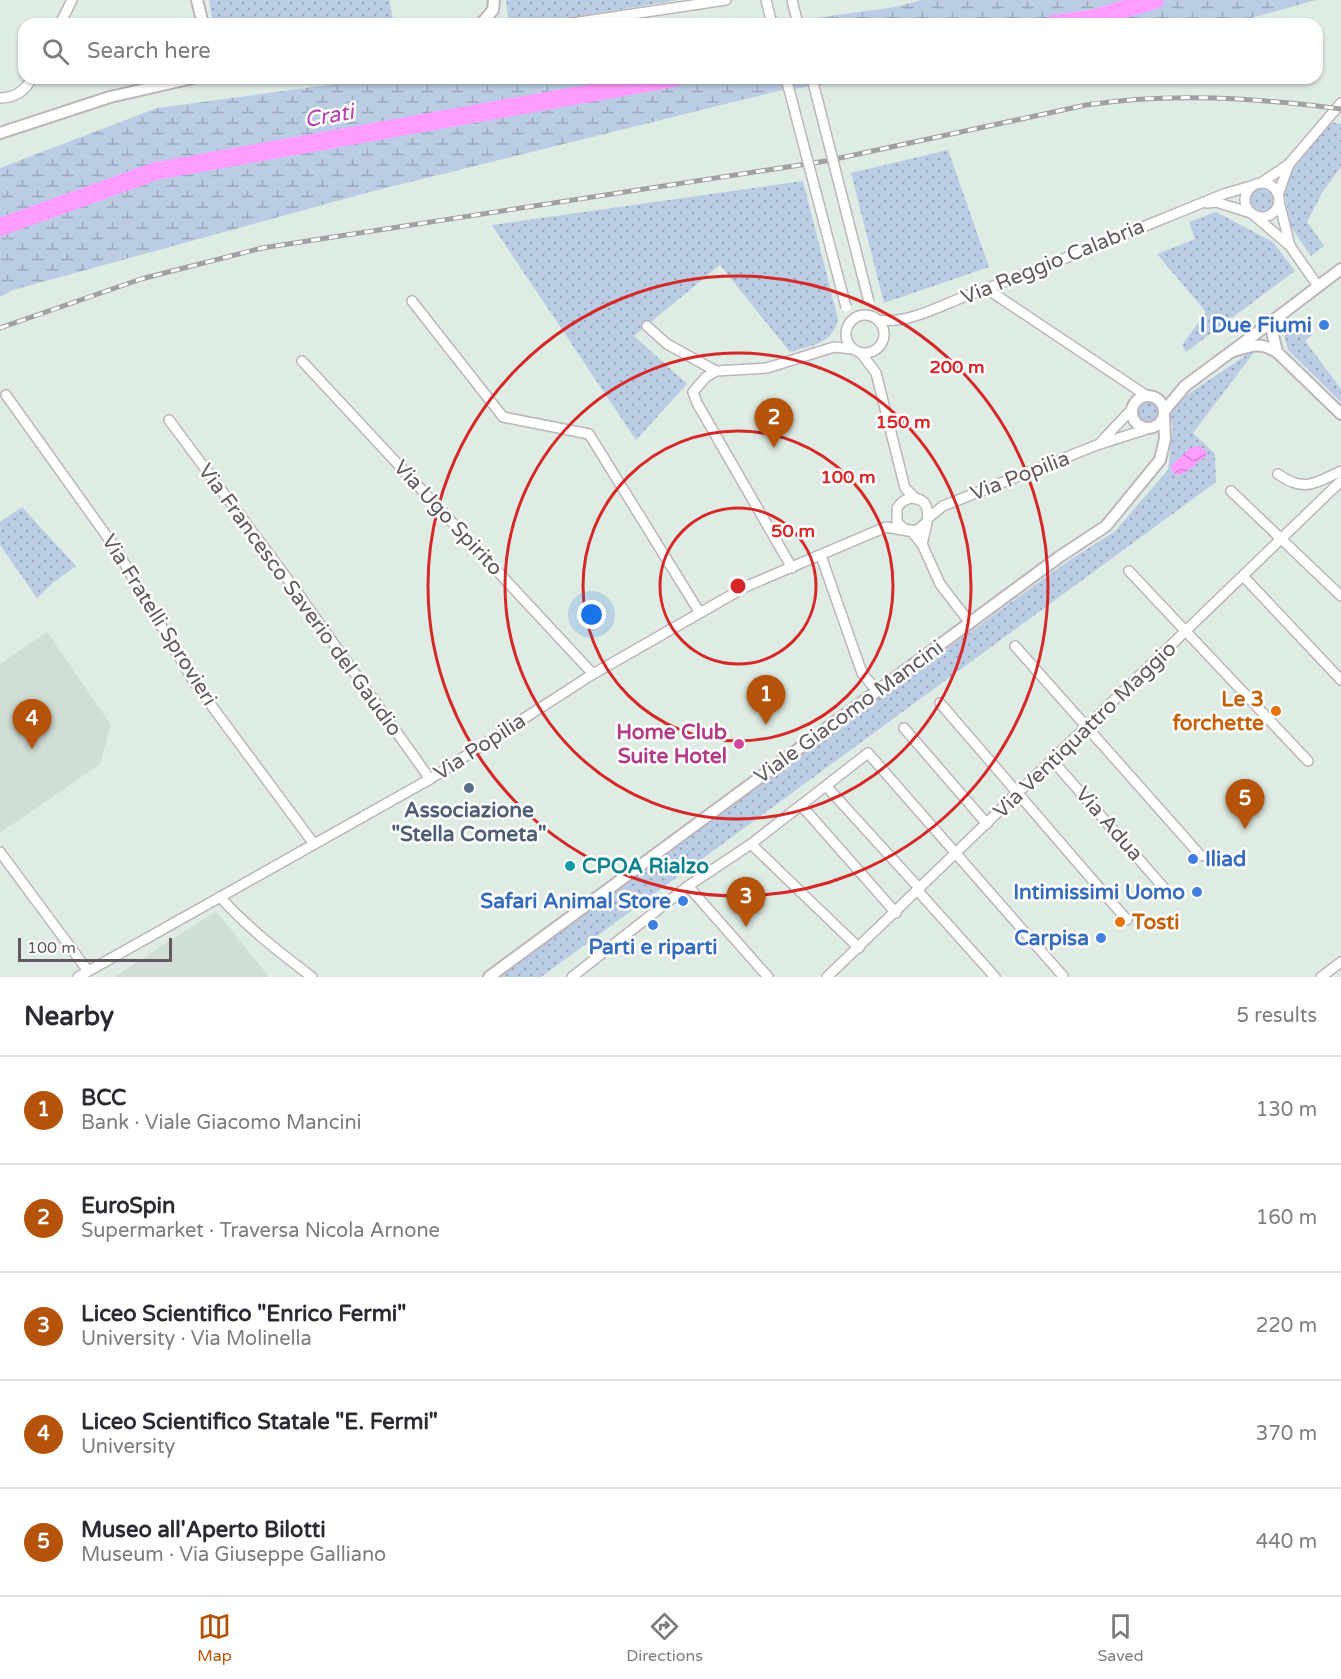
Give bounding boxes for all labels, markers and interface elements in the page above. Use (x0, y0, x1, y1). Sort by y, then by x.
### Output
search box (18, 18, 1323, 84)
icon: search (39, 35, 72, 68)
text: Search here (87, 38, 211, 64)
water label: Crati (302, 98, 358, 133)
street label: Via Reggio Calabria (958, 214, 1148, 310)
place label: I Due Fiumi (1200, 313, 1312, 338)
marker: I Due Fiumi (1317, 318, 1331, 332)
text: 200 m (929, 356, 985, 378)
pin: 2 (754, 398, 794, 448)
text: 150 m (875, 411, 931, 433)
street label: Via Popilia (967, 446, 1073, 506)
street label: Via Ugo Spirito (388, 455, 508, 581)
street label: Via Francesco Saverio del Gaudio (193, 459, 407, 741)
text: 100 m (820, 466, 876, 488)
text: 50 m (771, 520, 815, 542)
street label: Via Fratelli Sprovieri (96, 530, 222, 710)
centre of rings (728, 576, 748, 596)
your location (577, 600, 606, 629)
street label: Viale Giacomo Mancini (750, 635, 948, 789)
street label: Via Ventiquattro Maggio (989, 636, 1181, 824)
pin: 1 (746, 676, 786, 725)
place label: Le 3 forchette (1172, 687, 1264, 736)
pin: 4 (12, 700, 51, 749)
marker: Le 3 forchette (1269, 704, 1283, 718)
street label: Via Popilia (430, 708, 530, 786)
place label: Home Club Suite Hotel (616, 720, 727, 769)
marker: Home Club Suite Hotel (732, 737, 746, 751)
pin: 5 (1226, 780, 1264, 829)
marker: Associazione "Stella Cometa" (462, 781, 476, 795)
street label: Via Adua (1070, 782, 1148, 866)
place label: Associazione "Stella Cometa" (391, 798, 547, 847)
place label: Iliad (1205, 847, 1246, 872)
marker: Iliad (1186, 852, 1200, 866)
place label: CPOA Rialzo (582, 854, 709, 879)
marker: CPOA Rialzo (563, 859, 577, 873)
pin: 3 (726, 878, 766, 927)
place label: Intimissimi Uomo (1013, 880, 1185, 905)
marker: Intimissimi Uomo (1190, 885, 1204, 899)
place label: Safari Animal Store (480, 889, 671, 914)
marker: Safari Animal Store (676, 894, 690, 908)
place label: Tosti (1131, 910, 1179, 935)
marker: Tosti (1113, 915, 1127, 929)
marker: Parti e riparti (646, 918, 660, 932)
place label: Carpisa (1014, 926, 1089, 951)
marker: Carpisa (1094, 931, 1108, 945)
scale bar (18, 935, 172, 962)
place label: Parti e riparti (588, 935, 718, 960)
text: 100 m (27, 938, 76, 958)
text: Nearby (24, 1001, 114, 1032)
text: 5 results (1237, 1004, 1317, 1028)
text: BCC (81, 1085, 126, 1111)
text: 1 (37, 1098, 50, 1122)
text: 130 m (1256, 1098, 1317, 1122)
text: Bank · Viale Giacomo Mancini (81, 1111, 362, 1135)
text: EuroSpin (81, 1193, 175, 1219)
text: 2 (37, 1206, 50, 1230)
text: 160 m (1256, 1206, 1317, 1230)
text: Supermarket · Traversa Nicola Arnone (81, 1219, 440, 1243)
text: Liceo Scientifico "Enrico Fermi" (81, 1301, 406, 1327)
text: 3 (37, 1314, 50, 1338)
text: 220 m (1256, 1314, 1317, 1338)
text: University · Via Molinella (81, 1327, 312, 1351)
text: Liceo Scientifico Statale "E. Fermi" (81, 1409, 438, 1435)
text: 4 (37, 1422, 50, 1446)
text: 370 m (1256, 1422, 1317, 1446)
text: University (81, 1435, 175, 1459)
text: Museo all'Aperto Bilotti (81, 1517, 326, 1543)
text: 5 (37, 1530, 50, 1554)
text: 440 m (1256, 1530, 1317, 1554)
text: Museum · Via Giuseppe Galliano (81, 1543, 386, 1567)
tab: Map (197, 1610, 232, 1666)
tab: Directions (626, 1610, 703, 1666)
tab: Saved (1097, 1610, 1144, 1666)

